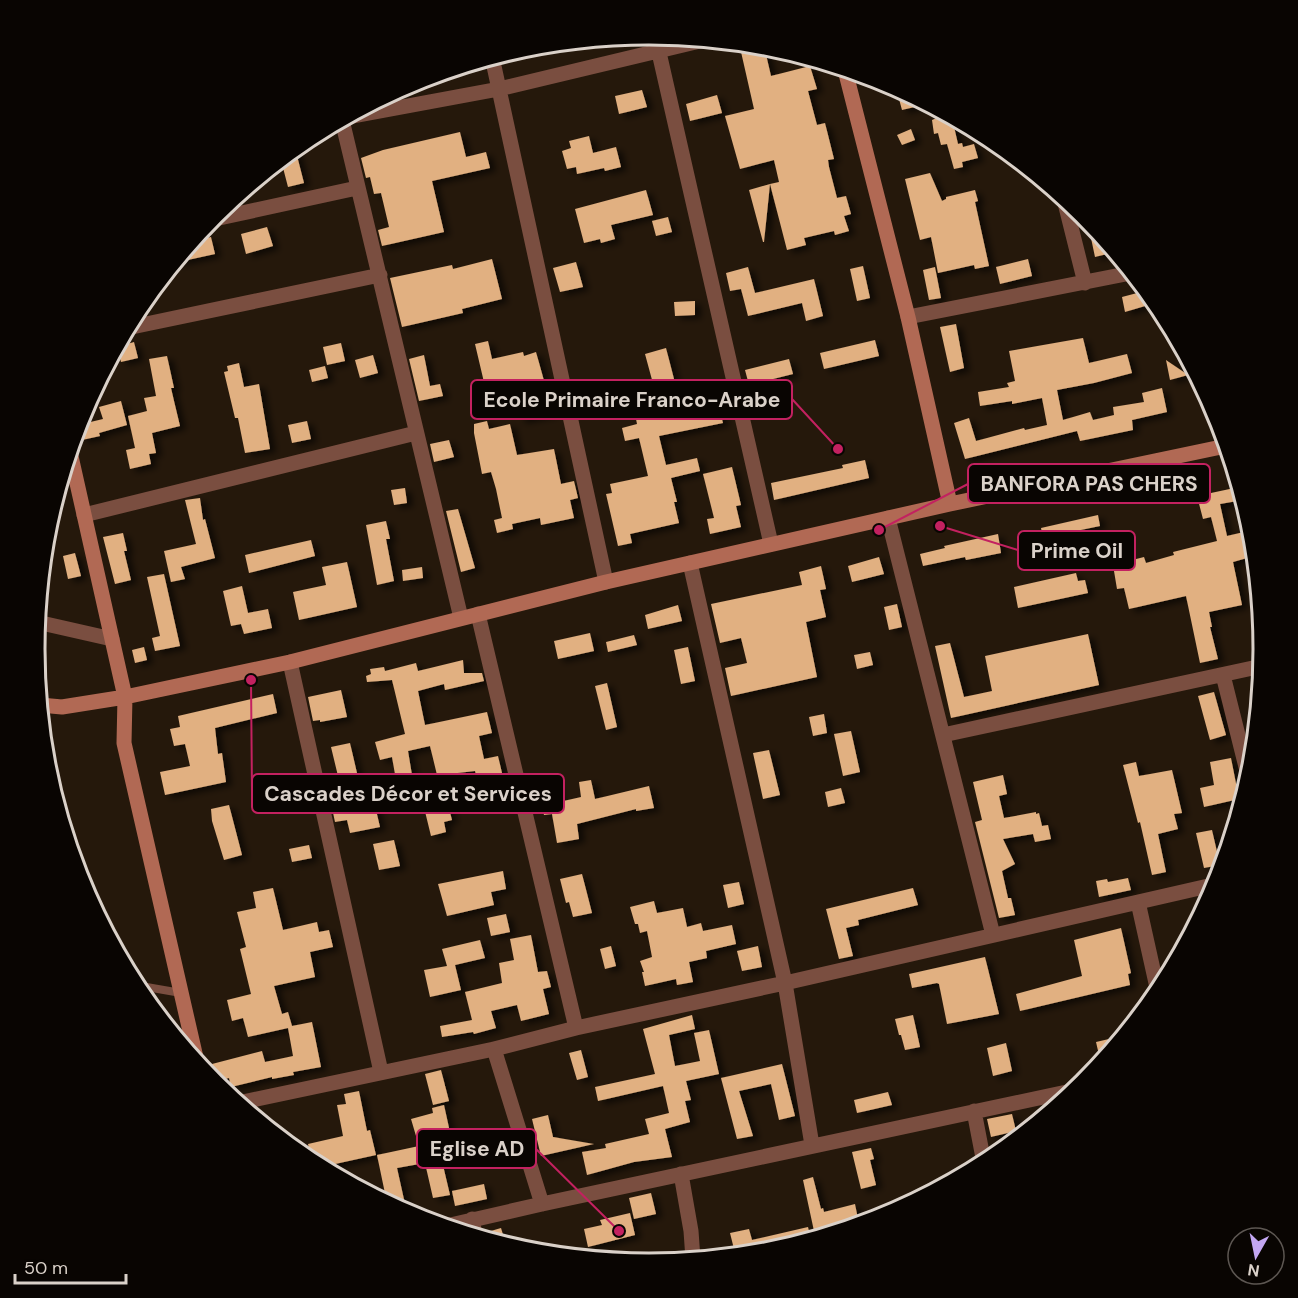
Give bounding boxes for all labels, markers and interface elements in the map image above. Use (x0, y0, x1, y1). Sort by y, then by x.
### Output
callout: Ecole Primaire Franco-Arabe (471, 380, 792, 419)
text: Ecole Primaire Franco-Arabe (484, 386, 780, 414)
callout: BANFORA PAS CHERS (968, 464, 1210, 503)
text: BANFORA PAS CHERS (980, 470, 1198, 498)
callout: Prime Oil (1018, 531, 1135, 570)
text: Prime Oil (1031, 537, 1123, 565)
callout: Cascades Décor et Services (252, 774, 564, 813)
text: Cascades Décor et Services (264, 780, 552, 808)
callout: Eglise AD (417, 1129, 536, 1168)
text: Eglise AD (430, 1135, 524, 1163)
north arrow (1226, 1226, 1286, 1286)
scale bar (15, 1247, 126, 1285)
text: 50 m (24, 1256, 68, 1280)
text: N (1246, 1259, 1261, 1282)

